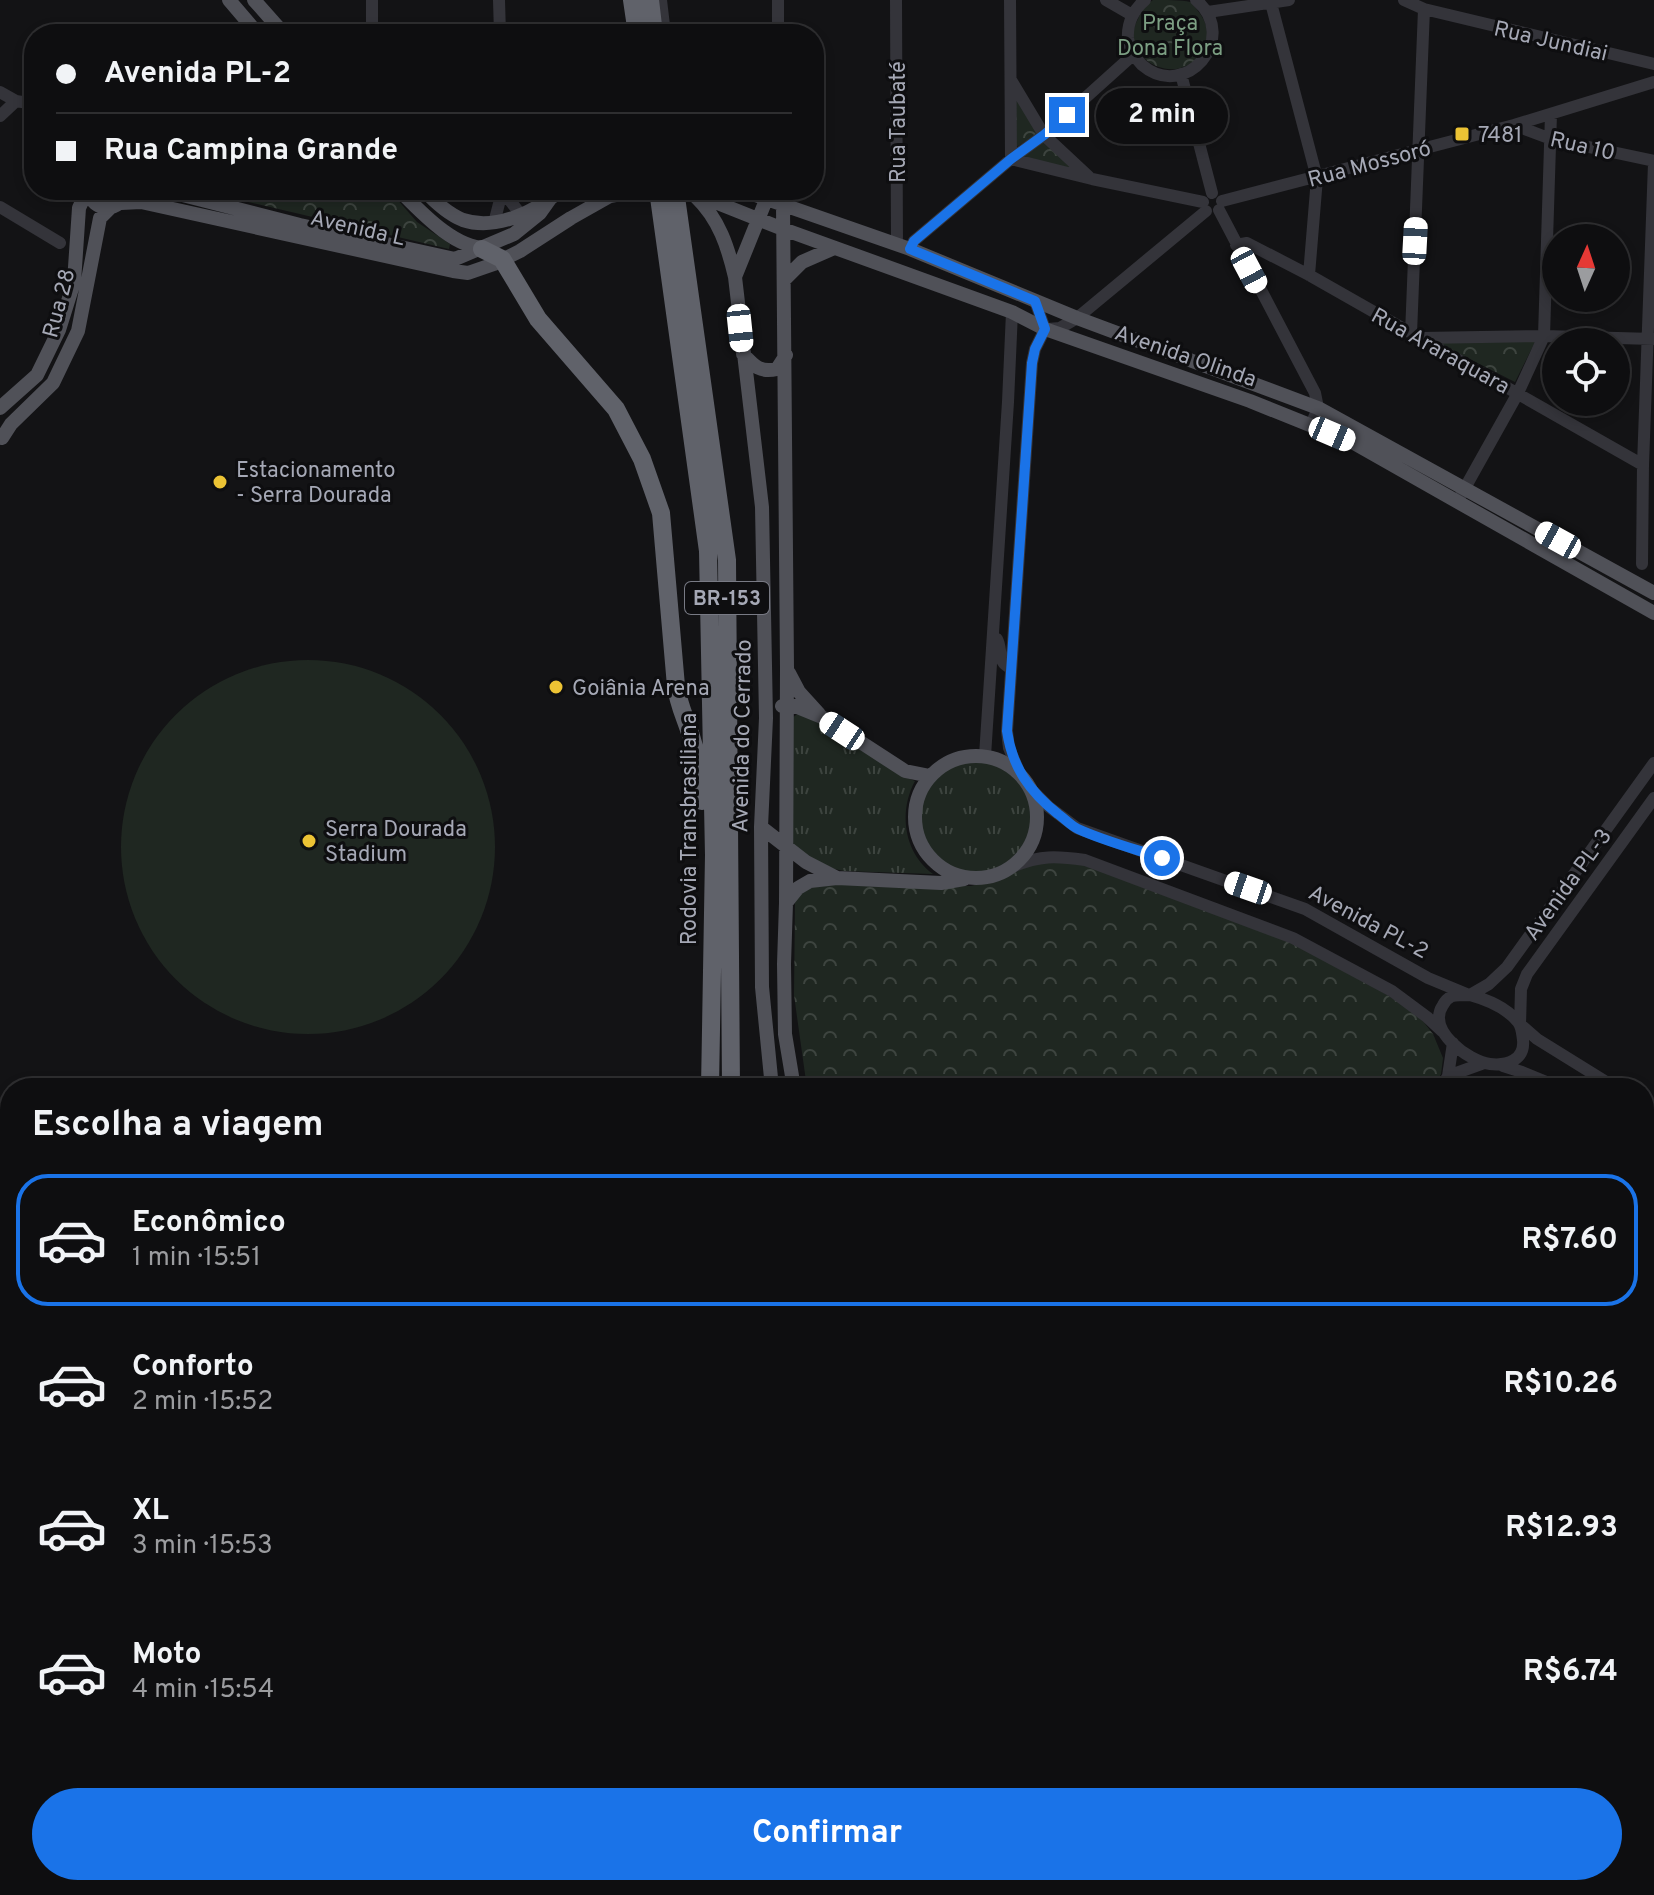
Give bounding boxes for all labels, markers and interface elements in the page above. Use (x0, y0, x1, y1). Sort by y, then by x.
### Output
park label: Praça Dona Flora (1117, 11, 1223, 63)
street label: Rua Jundiai (1491, 16, 1610, 69)
text: Avenida PL-2 (104, 56, 291, 93)
street label: Rua Taubaté (886, 61, 913, 183)
callout: 2 min (1095, 87, 1227, 143)
route end (1049, 97, 1085, 133)
text: 2 min (1128, 99, 1196, 132)
place label: 7481 (1478, 123, 1523, 150)
marker: 7481 (1453, 125, 1471, 143)
street label: Rua 10 (1547, 127, 1618, 168)
text: Rua Campina Grande (104, 133, 398, 170)
street label: Rua Mossoró (1305, 136, 1434, 195)
street label: Avenida L (307, 205, 407, 253)
car (1402, 216, 1428, 266)
north arrow (1542, 224, 1630, 312)
map controls (1542, 224, 1630, 416)
car (1227, 243, 1271, 297)
street label: Rua 28 (38, 266, 83, 341)
car (726, 303, 754, 353)
street label: Rua Araraquara (1366, 303, 1514, 401)
street label: Avenida Olinda (1111, 320, 1260, 394)
button: locate (1542, 328, 1630, 416)
car (1305, 414, 1359, 454)
place label: Estacionamento - Serra Dourada (236, 458, 395, 510)
marker: Estacionamento - Serra Dourada (211, 473, 229, 491)
car (1531, 518, 1585, 562)
road number: BR-153 (685, 582, 769, 614)
street label: Avenida do Cerrado (728, 639, 759, 833)
place label: Goiânia Arena (572, 676, 709, 703)
marker: Goiânia Arena (547, 678, 565, 696)
car (815, 708, 869, 754)
street label: Rodovia Transbrasiliana (677, 713, 704, 945)
place label: Serra Dourada Stadium (325, 817, 467, 869)
street label: Avenida PL-3 (1519, 824, 1619, 947)
marker: Serra Dourada Stadium (300, 832, 318, 850)
route start (1144, 840, 1180, 876)
car (1221, 869, 1275, 907)
street label: Avenida PL-2 (1303, 880, 1432, 966)
text: Escolha a viagem (32, 1103, 324, 1149)
icon: car (36, 1204, 108, 1276)
text: Econômico (132, 1205, 286, 1242)
text: R$7.60 (1521, 1222, 1618, 1259)
text: 1 min · 15:51 (132, 1242, 261, 1275)
icon: car (36, 1348, 108, 1420)
text: Conforto (132, 1349, 254, 1386)
text: R$10.26 (1503, 1366, 1618, 1403)
text: 2 min · 15:52 (132, 1386, 273, 1419)
icon: car (36, 1492, 108, 1564)
text: XL (132, 1493, 169, 1530)
text: R$12.93 (1505, 1510, 1618, 1547)
text: 3 min · 15:53 (132, 1530, 273, 1563)
icon: car (36, 1636, 108, 1708)
text: Moto (132, 1637, 202, 1674)
text: R$6.74 (1523, 1654, 1618, 1691)
text: 4 min · 15:54 (132, 1674, 274, 1707)
button: Confirmar (32, 1788, 1622, 1880)

